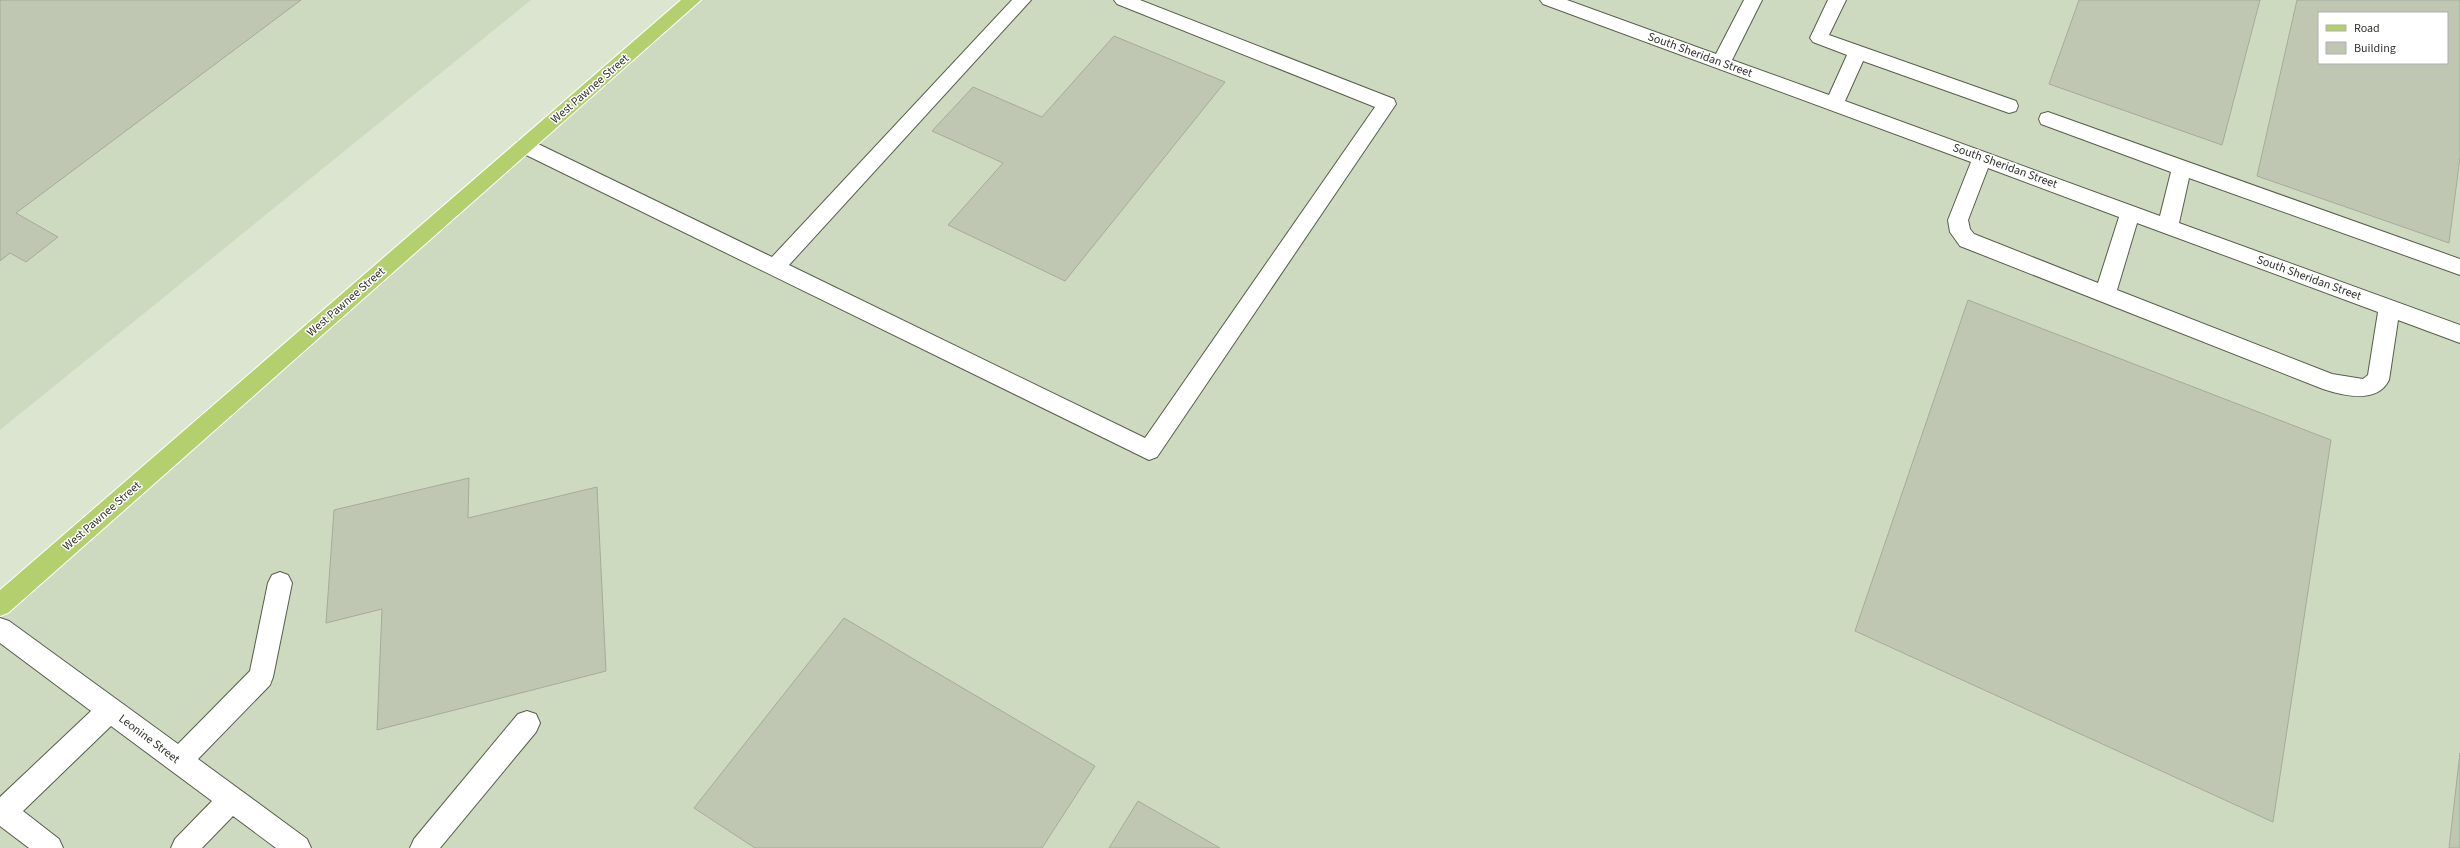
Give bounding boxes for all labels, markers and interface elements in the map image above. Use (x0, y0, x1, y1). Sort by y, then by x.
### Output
legend (2318, 12, 2448, 64)
text: Road (2354, 20, 2380, 37)
street label: South Sheridan Street (1645, 28, 1755, 82)
text: Building (2354, 40, 2396, 57)
street label: West Pawnee Street (547, 50, 633, 128)
street label: South Sheridan Street (1950, 139, 2060, 193)
street label: South Sheridan Street (2254, 251, 2364, 305)
street label: West Pawnee Street (303, 263, 389, 341)
street label: West Pawnee Street (59, 477, 145, 555)
street label: Leonine Street (115, 710, 183, 768)

